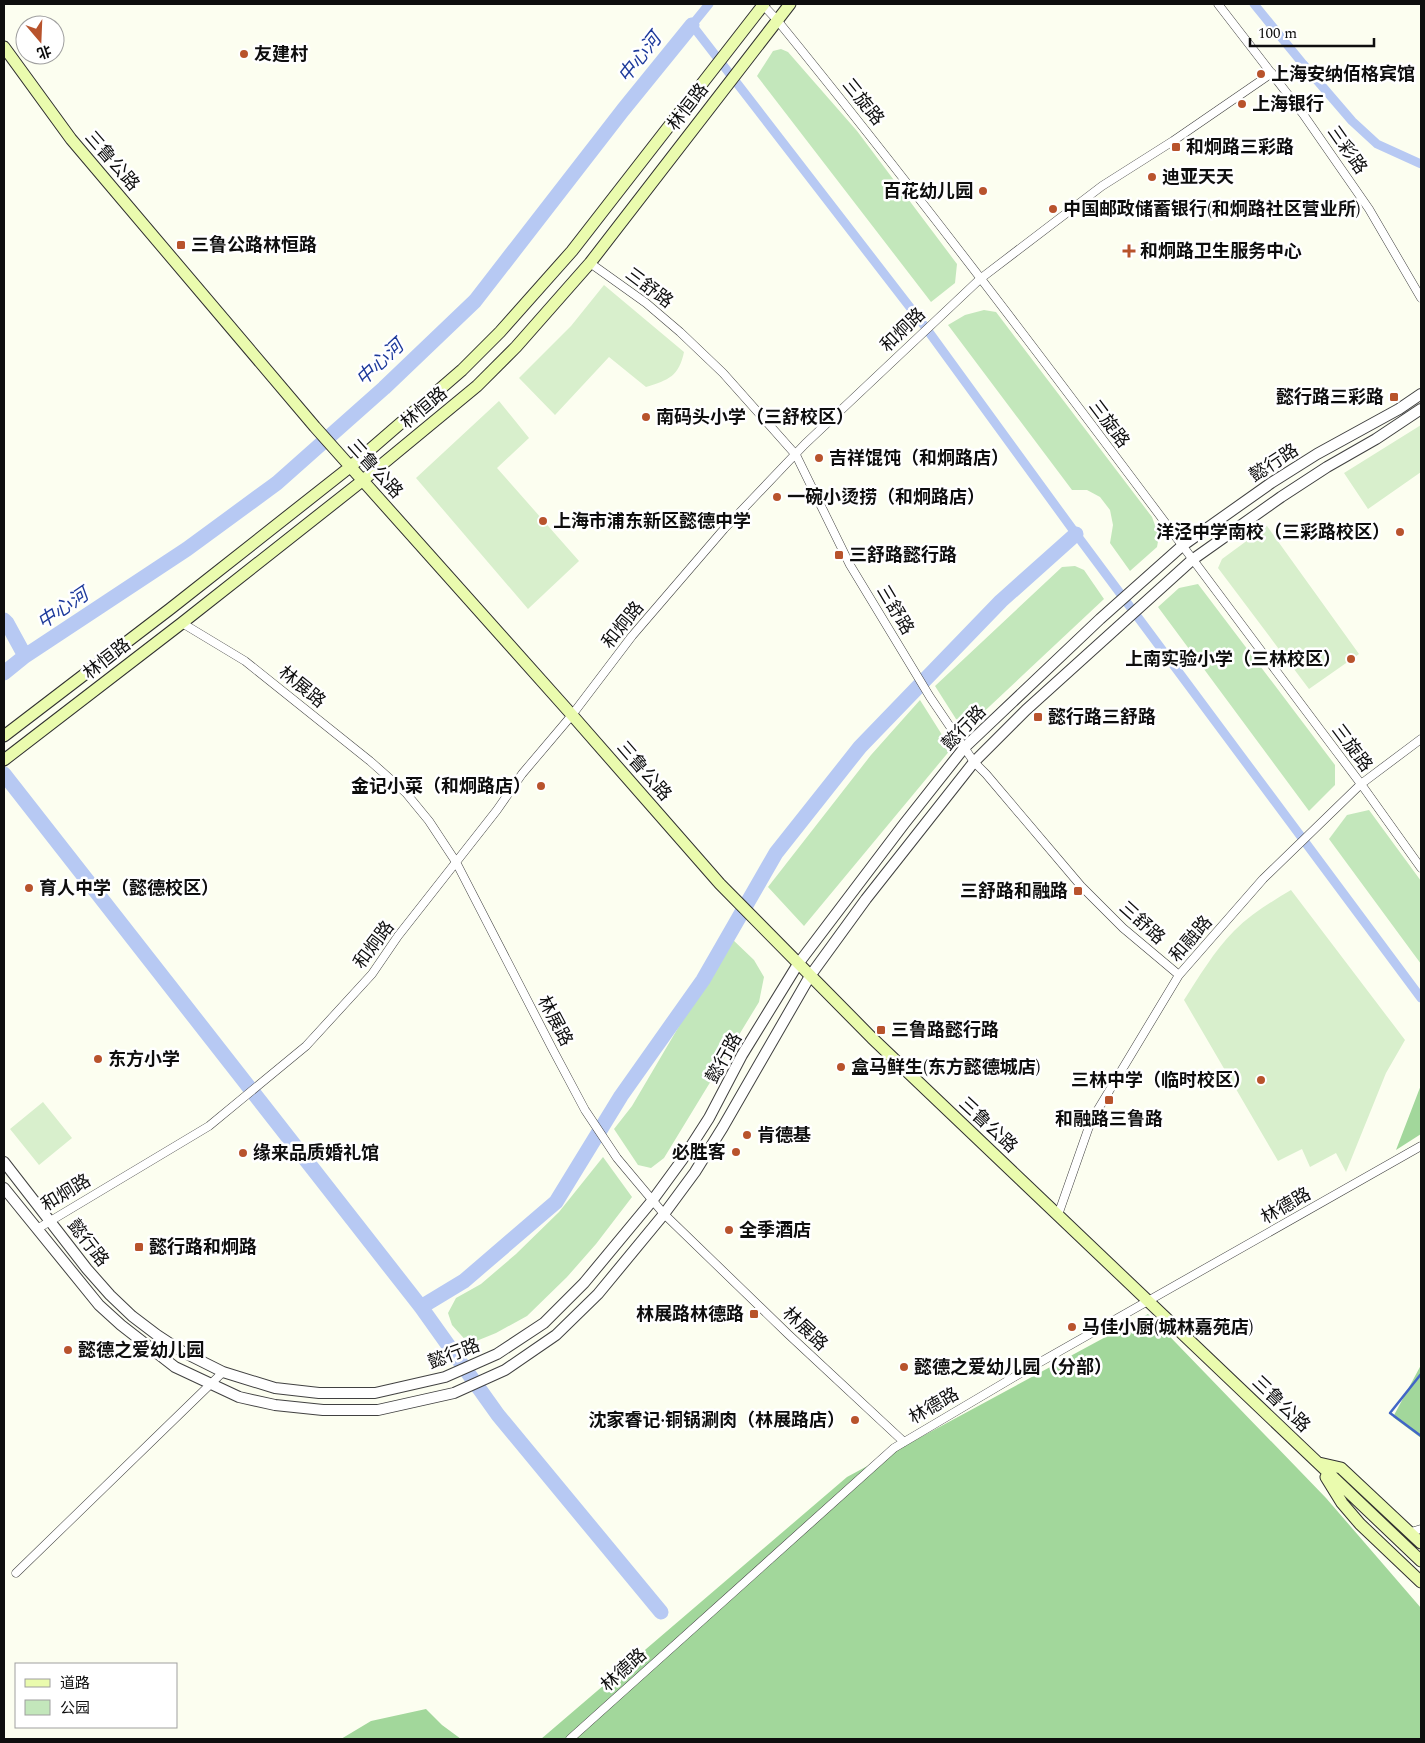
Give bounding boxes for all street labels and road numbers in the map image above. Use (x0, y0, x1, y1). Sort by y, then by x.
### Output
street label: 三旋路 (836, 73, 890, 131)
street label: 林恒路 (661, 77, 715, 137)
street label: 三彩路 (1320, 120, 1374, 180)
street label: 三鲁公路 (78, 125, 146, 197)
street label: 三舒路 (619, 261, 679, 315)
street label: 和炯路 (874, 302, 932, 358)
street label: 林恒路 (395, 380, 453, 436)
street label: 三旋路 (1082, 394, 1136, 454)
street label: 三鲁公路 (341, 433, 409, 505)
street label: 懿行路 (1244, 437, 1304, 489)
street label: 三舒路 (870, 580, 920, 640)
street label: 和炯路 (596, 596, 650, 654)
street label: 林恒路 (77, 632, 137, 686)
street label: 林展路 (273, 660, 331, 714)
street label: 懿行路 (936, 699, 992, 757)
street label: 三旋路 (1325, 718, 1379, 778)
street label: 三鲁公路 (610, 735, 678, 807)
street label: 三舒路 (1113, 895, 1171, 951)
street label: 和融路 (1163, 910, 1219, 968)
street label: 和炯路 (347, 915, 401, 975)
street label: 林展路 (530, 991, 580, 1051)
street label: 懿行路 (699, 1028, 749, 1088)
street label: 三鲁公路 (952, 1091, 1024, 1159)
street label: 和炯路 (36, 1168, 96, 1218)
street label: 林德路 (1256, 1181, 1316, 1231)
street label: 懿行路 (61, 1213, 115, 1273)
street label: 林展路 (776, 1301, 834, 1357)
street label: 懿行路 (424, 1332, 484, 1376)
street label: 三鲁公路 (1246, 1369, 1316, 1439)
street label: 林德路 (904, 1381, 964, 1431)
street label: 林德路 (595, 1642, 653, 1698)

